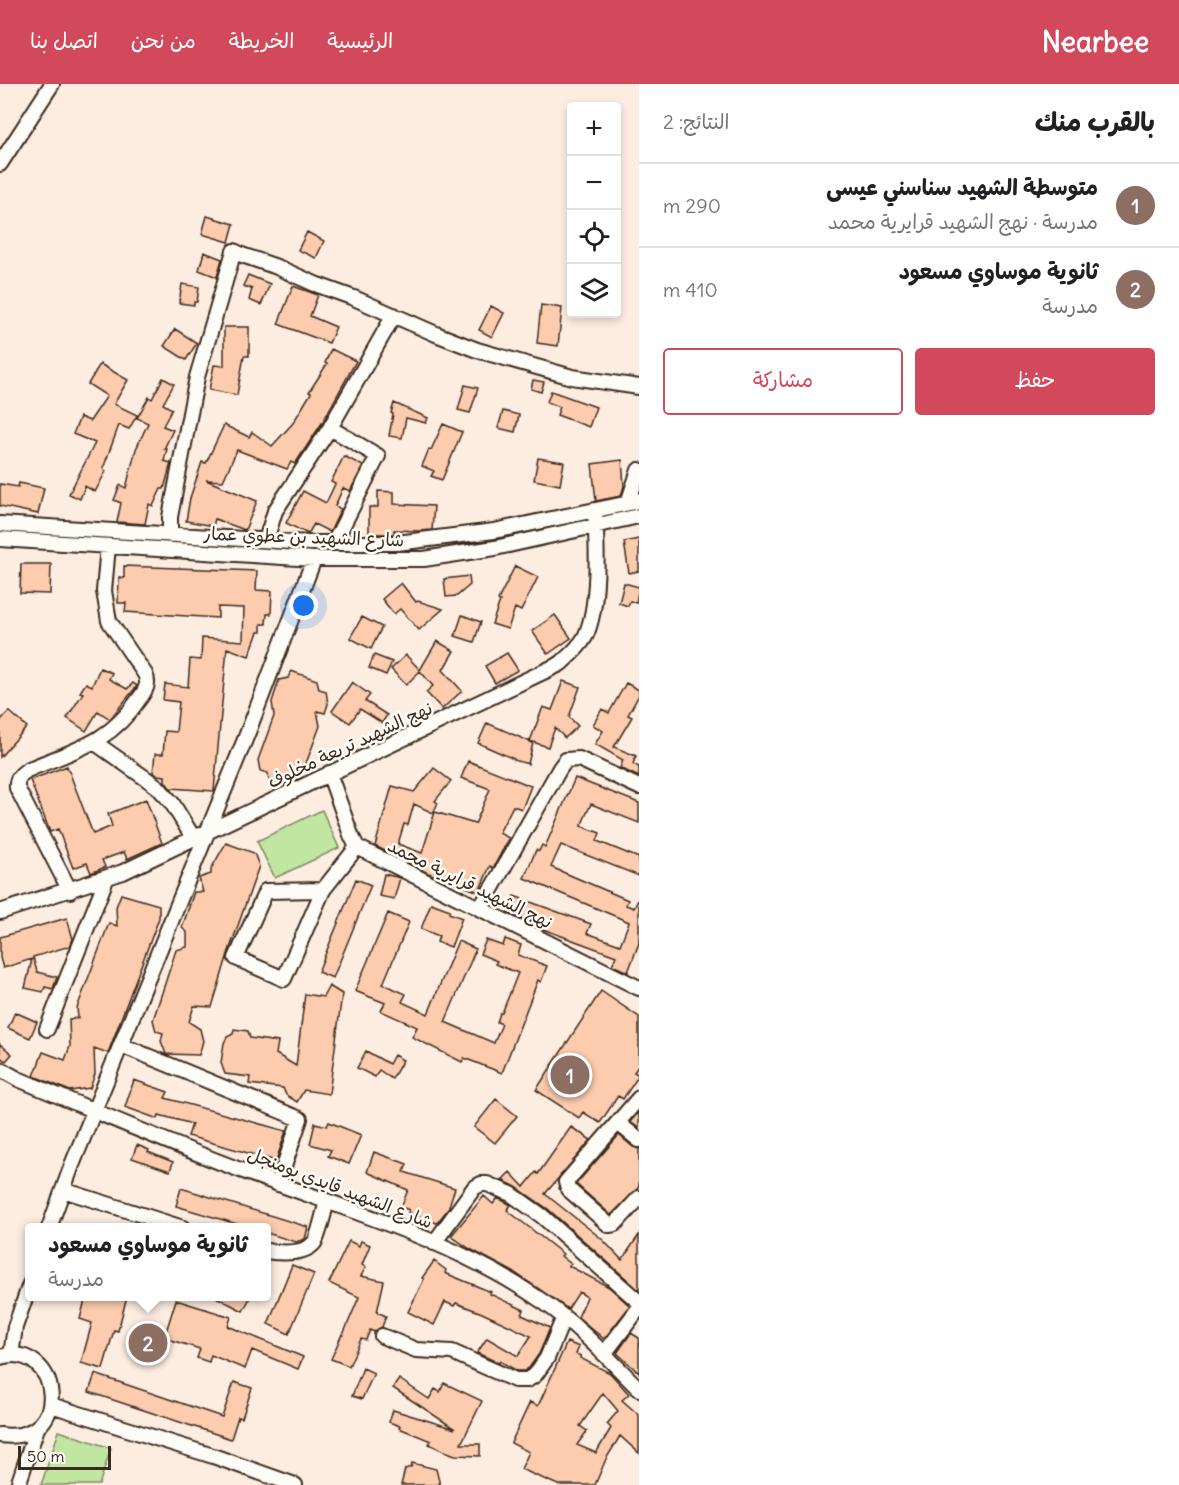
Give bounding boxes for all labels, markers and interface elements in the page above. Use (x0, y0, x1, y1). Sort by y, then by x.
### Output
text: Nearbee (1042, 24, 1149, 60)
text: اتصل بنا (30, 27, 98, 54)
text: من نحن (131, 27, 196, 54)
text: الخريطة (229, 27, 294, 54)
text: الرئيسية (327, 27, 393, 54)
map controls (567, 102, 621, 318)
button: + (567, 102, 621, 156)
text: بالقرب منك (1035, 105, 1155, 138)
text: النتائج: 2 (663, 109, 729, 134)
button: − (567, 156, 621, 210)
text: متوسطة الشهيد سناسني عيسى (826, 173, 1098, 201)
text: 290 m (663, 193, 721, 218)
text: 1 (1132, 193, 1139, 218)
text: مدرسة · نهج الشهيد قرايرية محمد (828, 209, 1098, 234)
button: locate (567, 210, 621, 264)
text: ثانوية موساوي مسعود (899, 257, 1098, 285)
button: layers (567, 264, 621, 318)
text: 410 m (663, 277, 718, 302)
text: 2 (1130, 277, 1141, 302)
text: مدرسة (1042, 293, 1098, 318)
button: مشاركة (663, 348, 903, 415)
button: حفظ (915, 348, 1155, 415)
street label: شارع الشهيد بن عطوي عمار (202, 521, 405, 553)
your location (289, 591, 318, 620)
street label: نهج الشهيد تريعة مخلوف (264, 696, 436, 794)
street label: نهج الشهيد قرايرية محمد (384, 834, 556, 934)
pin: 1 (550, 1052, 590, 1098)
street label: شارع الشهيد قايدي بومنجل (244, 1142, 436, 1235)
popup (25, 1223, 271, 1301)
text: ثانوية موساوي مسعود (48, 1230, 248, 1258)
text: مدرسة (48, 1266, 104, 1291)
pin: 2 (128, 1320, 168, 1366)
scale bar (18, 1443, 111, 1470)
text: 50 m (27, 1446, 65, 1466)

